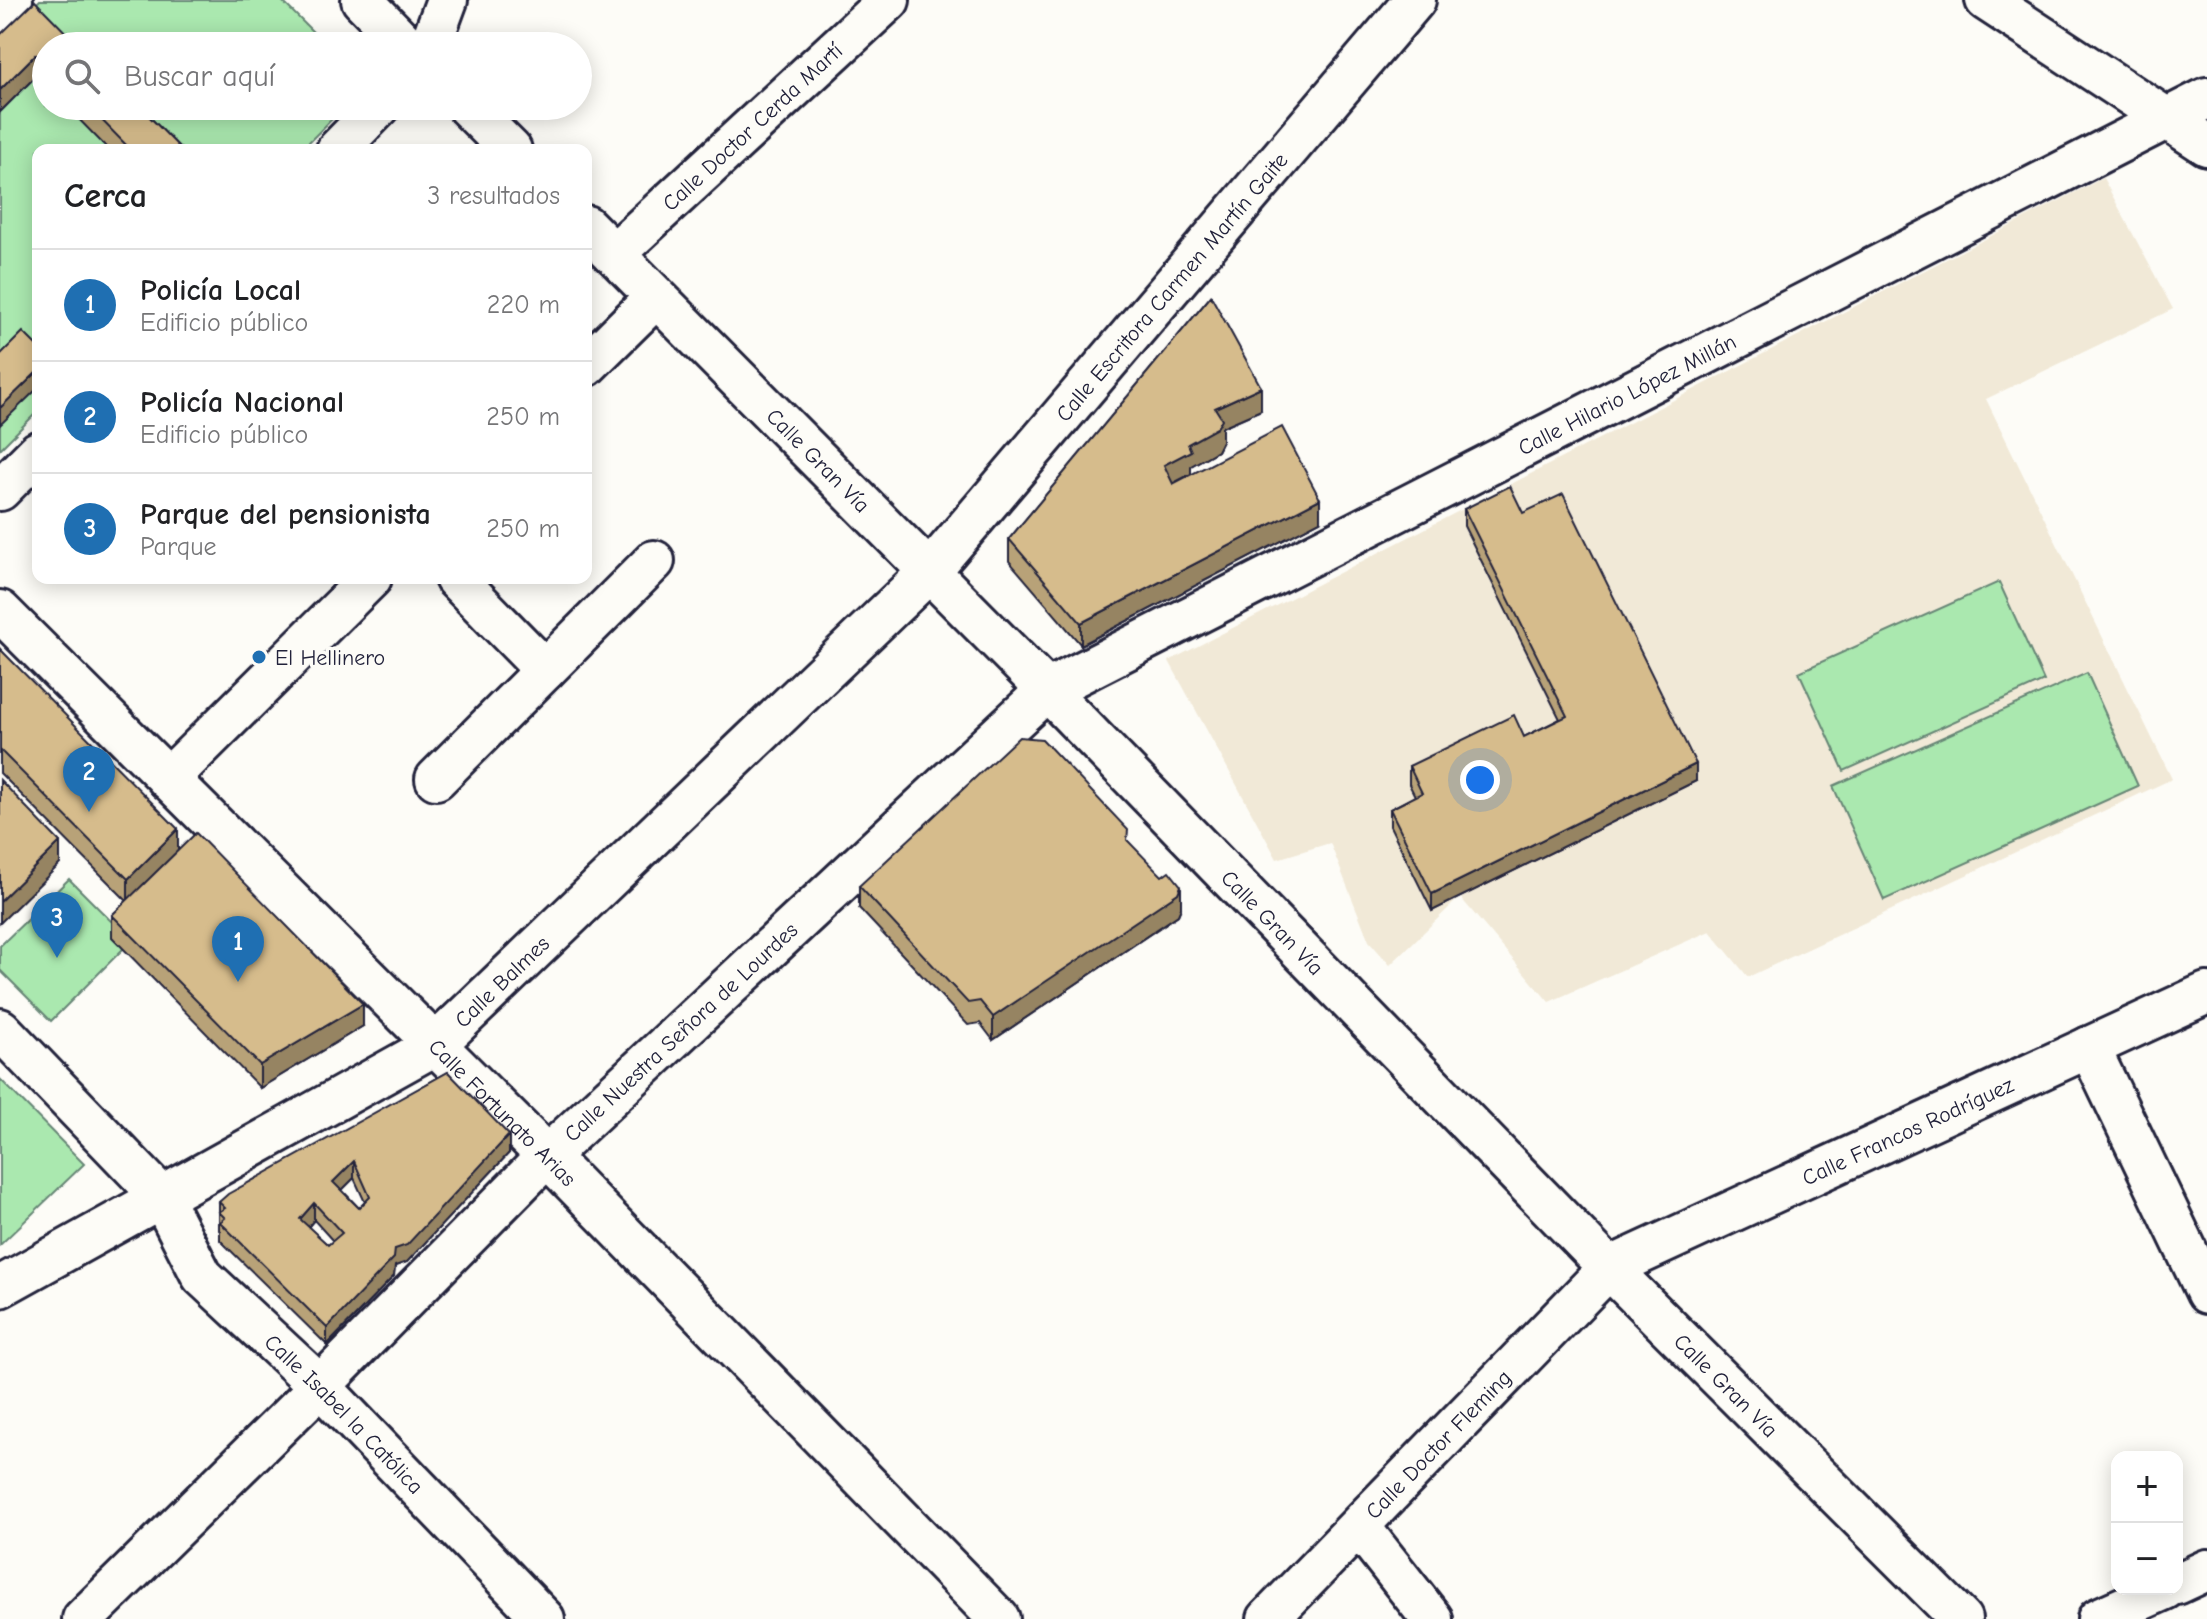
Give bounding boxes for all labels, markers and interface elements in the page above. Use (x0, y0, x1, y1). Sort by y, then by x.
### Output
search box (32, 32, 592, 120)
street label: Calle Doctor Cerda Martí (658, 37, 849, 217)
icon: search (60, 54, 104, 98)
text: Buscar aquí (124, 59, 275, 94)
street label: Calle Escritora Carmen Martín Gaite (1051, 148, 1294, 427)
text: Cerca (64, 176, 147, 216)
text: 3 resultados (427, 181, 560, 211)
text: Policía Local (140, 273, 301, 308)
text: 1 (85, 290, 95, 320)
text: 220 m (487, 290, 560, 320)
text: Edificio público (140, 308, 308, 338)
street label: Calle Hilario López Millán (1514, 329, 1741, 461)
text: Policía Nacional (140, 385, 344, 420)
text: 2 (84, 402, 96, 432)
text: 250 m (486, 402, 560, 432)
street label: Calle Gran Vía (761, 403, 875, 518)
text: Edificio público (140, 420, 308, 450)
text: Parque del pensionista (140, 497, 431, 532)
text: 3 (84, 514, 96, 544)
text: 250 m (486, 514, 560, 544)
text: Parque (140, 532, 217, 562)
place label: El Hellinero (275, 645, 385, 671)
marker: El Hellinero (250, 648, 268, 666)
pin: 2 (63, 746, 115, 812)
your location (1460, 760, 1500, 800)
street label: Calle Gran Vía (1215, 865, 1329, 981)
pin: 3 (31, 892, 83, 958)
pin: 1 (212, 916, 264, 982)
street label: Calle Nuestra Señora de Lourdes (559, 917, 803, 1147)
street label: Calle Balmes (450, 931, 555, 1033)
street label: Calle Fortunato Arias (423, 1034, 581, 1192)
street label: Calle Francos Rodríguez (1798, 1072, 2018, 1191)
street label: Calle Gran Vía (1668, 1328, 1783, 1443)
street label: Calle Isabel la Católica (259, 1329, 429, 1500)
street label: Calle Doctor Fleming (1360, 1365, 1517, 1525)
map controls (2111, 1451, 2183, 1595)
button: + (2111, 1451, 2183, 1523)
button: − (2111, 1523, 2183, 1595)

